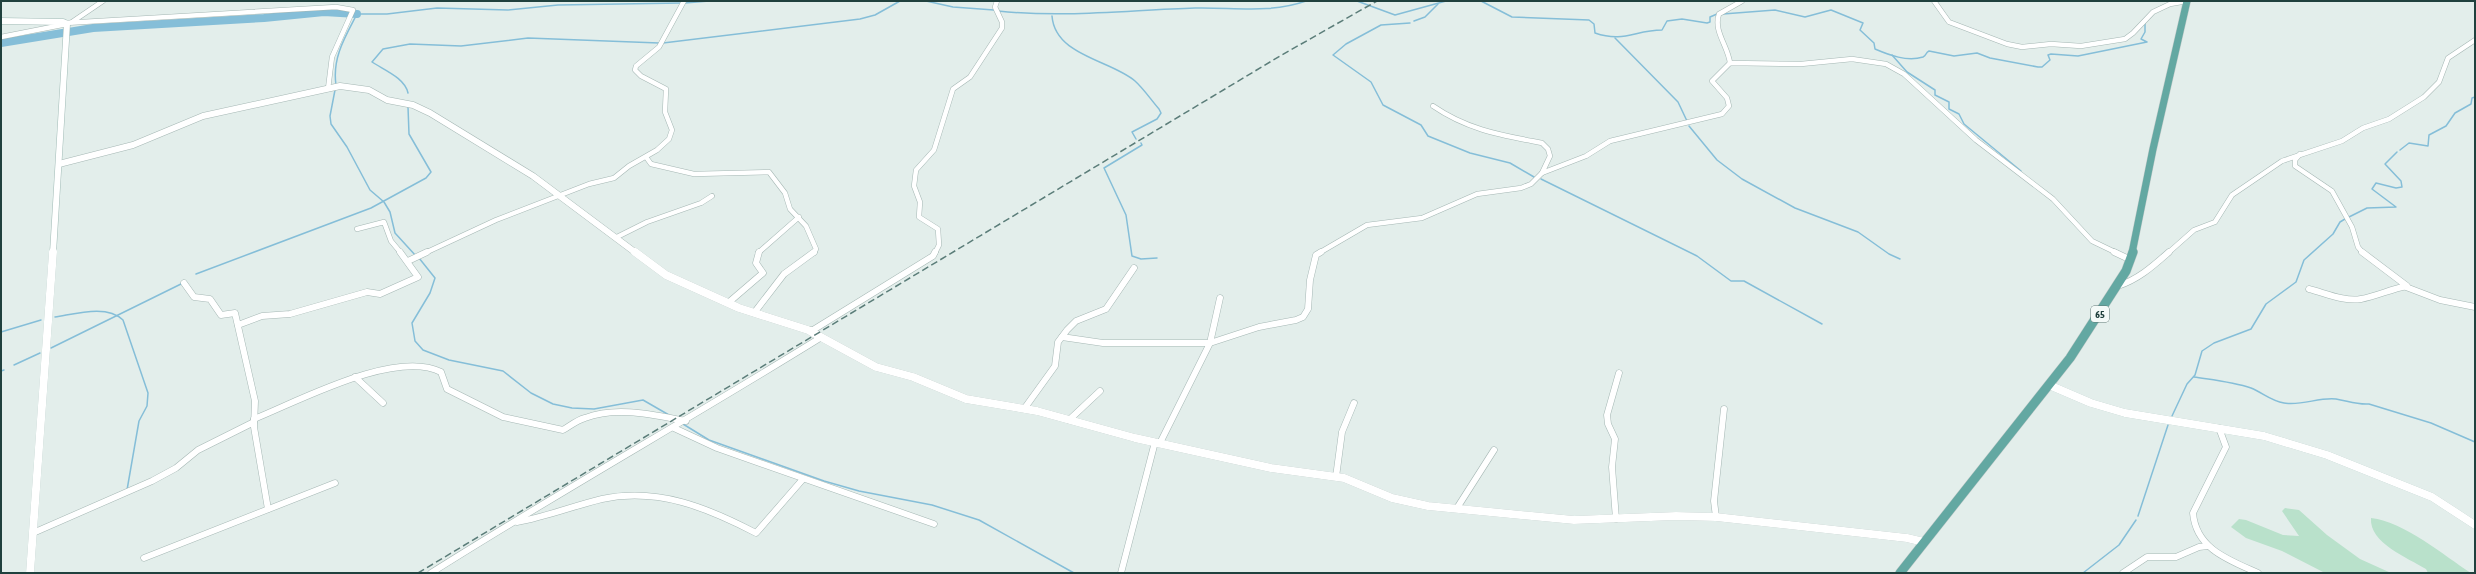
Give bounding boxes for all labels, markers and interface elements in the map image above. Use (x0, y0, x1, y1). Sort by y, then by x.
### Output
road number: 65 (2091, 306, 2109, 322)

